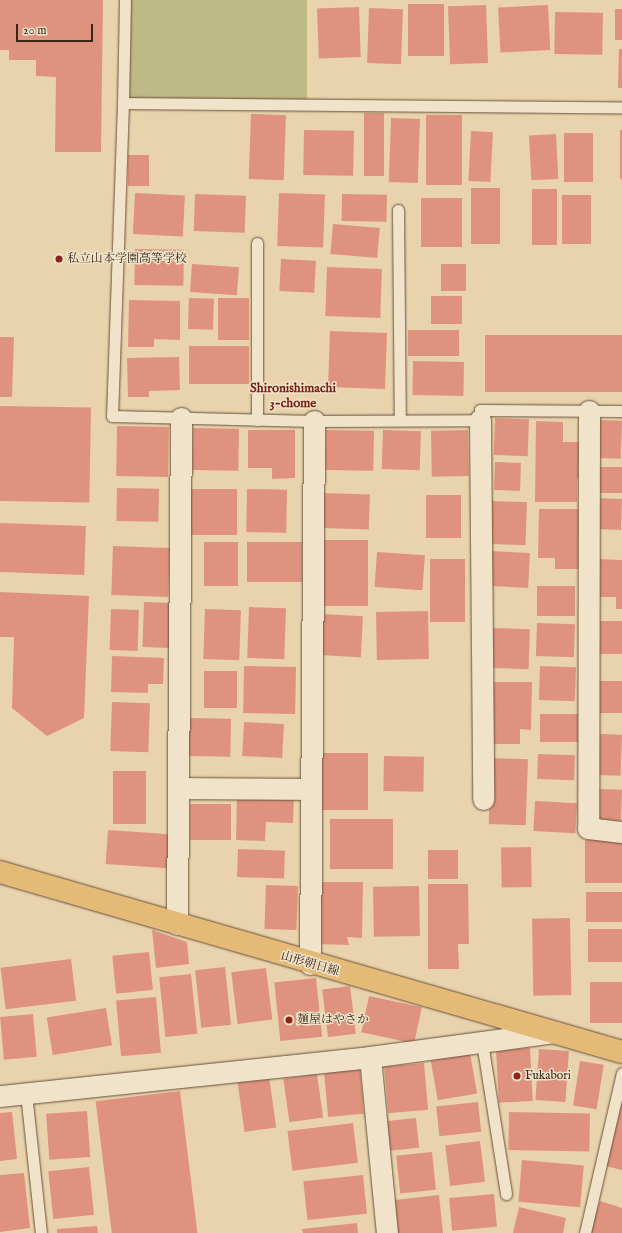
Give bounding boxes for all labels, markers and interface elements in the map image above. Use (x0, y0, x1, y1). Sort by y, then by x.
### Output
scale bar (18, 16, 95, 42)
text: 20 m (23, 23, 46, 38)
place label: 私立山本学園高等学校 (67, 252, 187, 266)
marker: 私立山本学園高等学校 (54, 254, 64, 264)
district label: Shironishimachi 3-chome (250, 382, 336, 413)
street label: 山形朝日線 (279, 949, 341, 979)
place label: 麺屋はやさか (297, 1013, 369, 1027)
marker: 麺屋はやさか (284, 1015, 294, 1025)
place label: Fukabori (525, 1069, 571, 1083)
marker: Fukabori (512, 1071, 522, 1081)

